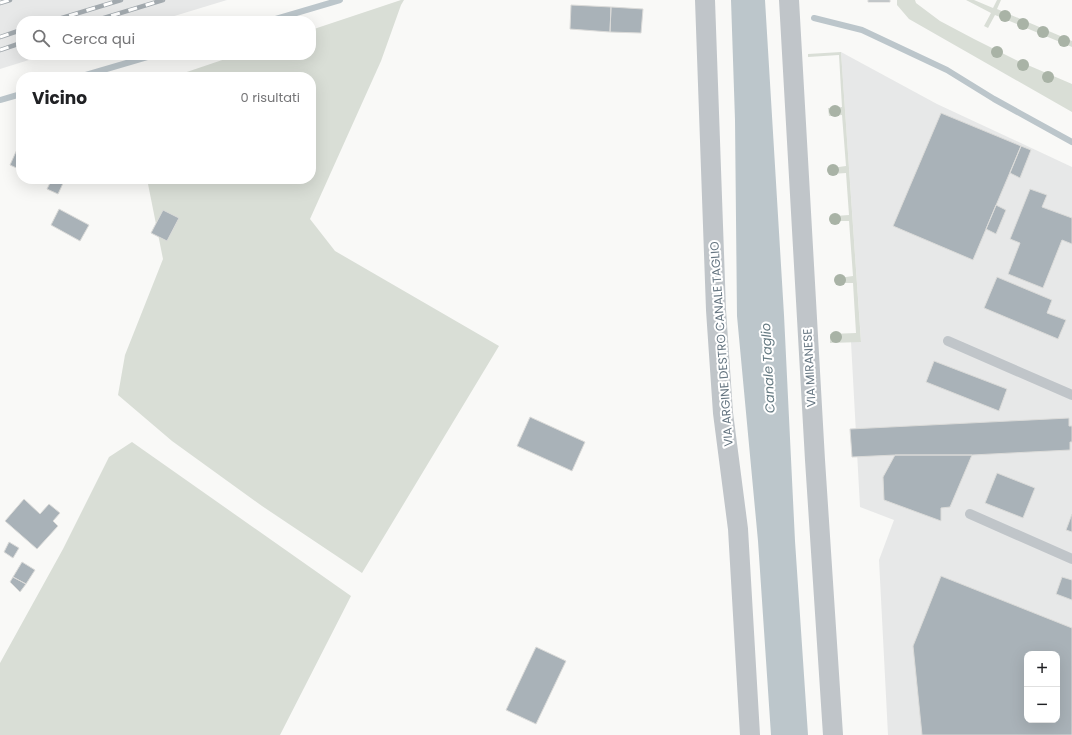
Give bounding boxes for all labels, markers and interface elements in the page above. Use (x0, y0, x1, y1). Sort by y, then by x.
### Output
search box (16, 16, 316, 60)
icon: search (30, 27, 52, 49)
text: Cerca qui (62, 28, 135, 49)
text: Vicino (32, 86, 87, 110)
text: 0 risultati (241, 88, 300, 107)
street label: VIA ARGINE DESTRO CANALE TAGLIO (705, 241, 737, 447)
water label: Canale Taglio (756, 322, 780, 414)
street label: VIA MIRANESE (798, 328, 820, 408)
map controls (1024, 651, 1060, 723)
button: + (1024, 651, 1060, 687)
button: − (1024, 687, 1060, 723)

